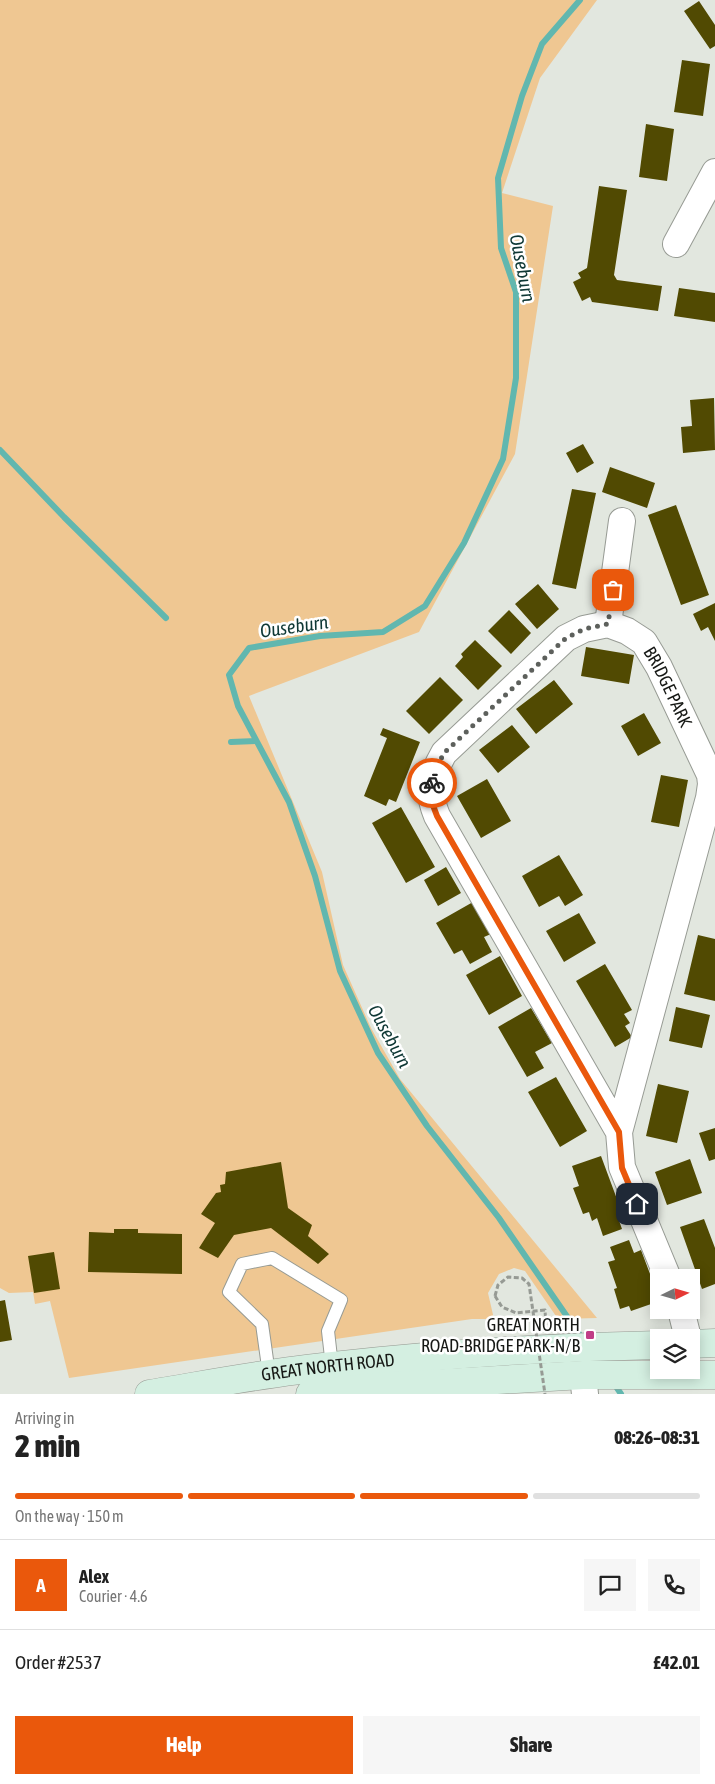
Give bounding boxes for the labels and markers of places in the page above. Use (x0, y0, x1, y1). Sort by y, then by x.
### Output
pin (592, 569, 634, 611)
pin (616, 1183, 658, 1225)
place label: GREAT NORTH ROAD-BRIDGE PARK-N/B (421, 1314, 580, 1356)
marker: GREAT NORTH ROAD-BRIDGE PARK-N/B (584, 1329, 596, 1341)

